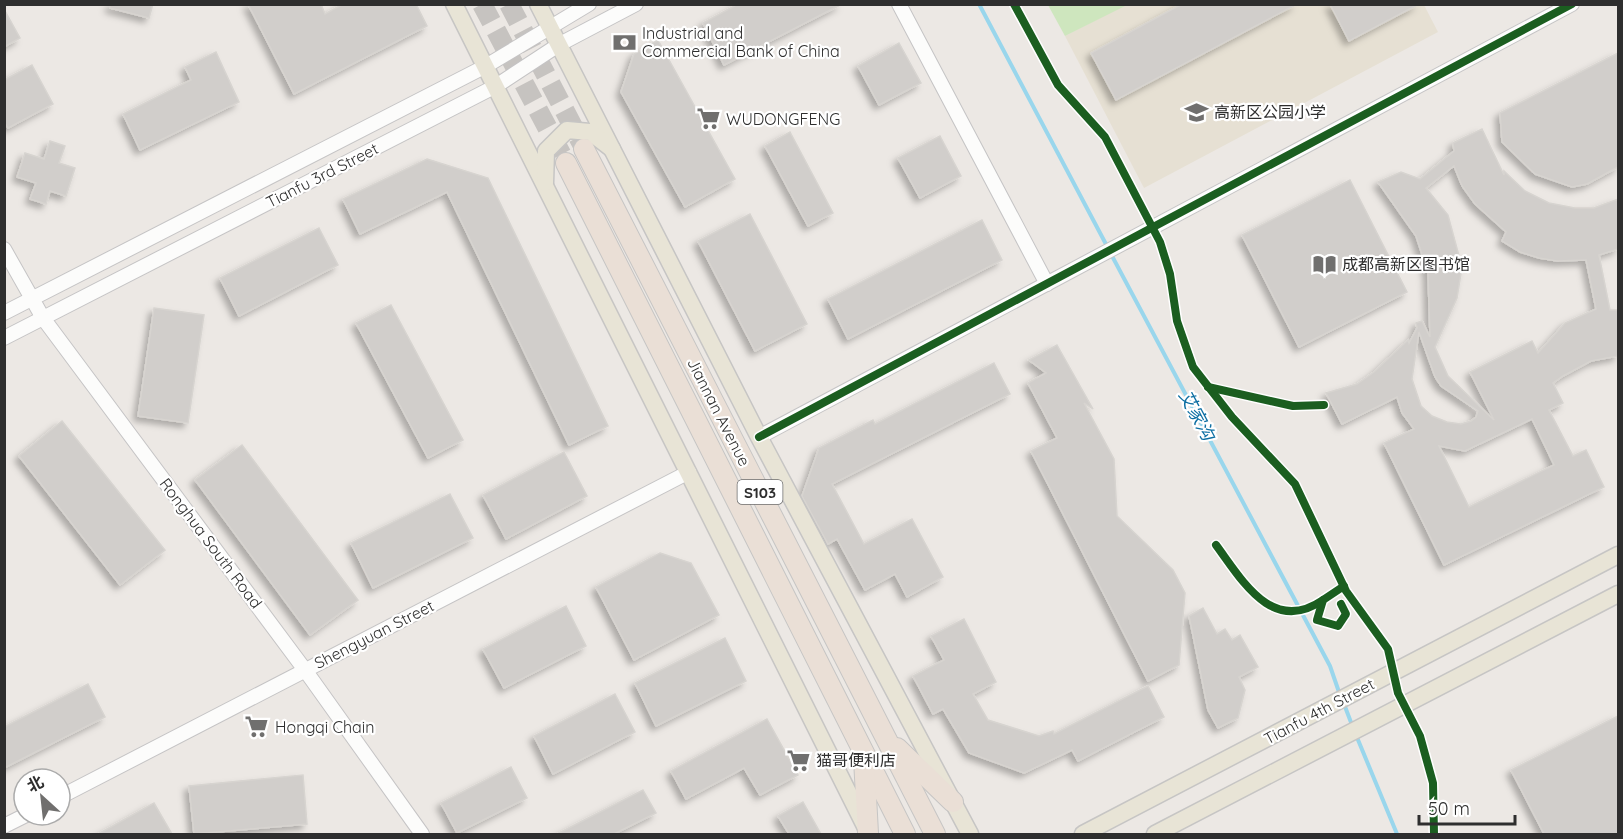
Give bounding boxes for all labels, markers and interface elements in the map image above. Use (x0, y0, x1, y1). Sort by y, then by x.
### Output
place label: Industrial and Commercial Bank of China (642, 23, 840, 61)
bank icon: Industrial and Commercial Bank of China (611, 29, 637, 55)
school or university icon: 高新区公园小学 (1183, 99, 1209, 125)
place label: 高新区公园小学 (1214, 102, 1326, 122)
supermarket icon: WUDONGFENG (695, 106, 721, 132)
place label: WUDONGFENG (726, 109, 840, 129)
street label: Tianfu 3rd Street (263, 138, 381, 212)
library icon: 成都高新区图书馆 (1311, 251, 1337, 277)
place label: 成都高新区图书馆 (1342, 254, 1470, 274)
street label: Jiannan Avenue (683, 355, 755, 469)
water label: 艾家沟 (1174, 386, 1221, 446)
street label: Ronghua South Road (155, 474, 267, 612)
road number: S103 (738, 480, 783, 504)
street label: Shengyuan Street (311, 595, 437, 673)
street label: Tianfu 4th Street (1260, 673, 1378, 749)
supermarket icon: Hongqi Chain (244, 714, 270, 740)
place label: Hongqi Chain (275, 717, 375, 737)
supermarket icon: 猫哥便利店 (785, 747, 811, 773)
place label: 猫哥便利店 (816, 750, 896, 770)
north arrow (12, 767, 72, 827)
text: 北 (24, 771, 47, 796)
scale bar (1419, 788, 1515, 826)
text: 50 m (1428, 797, 1470, 820)

